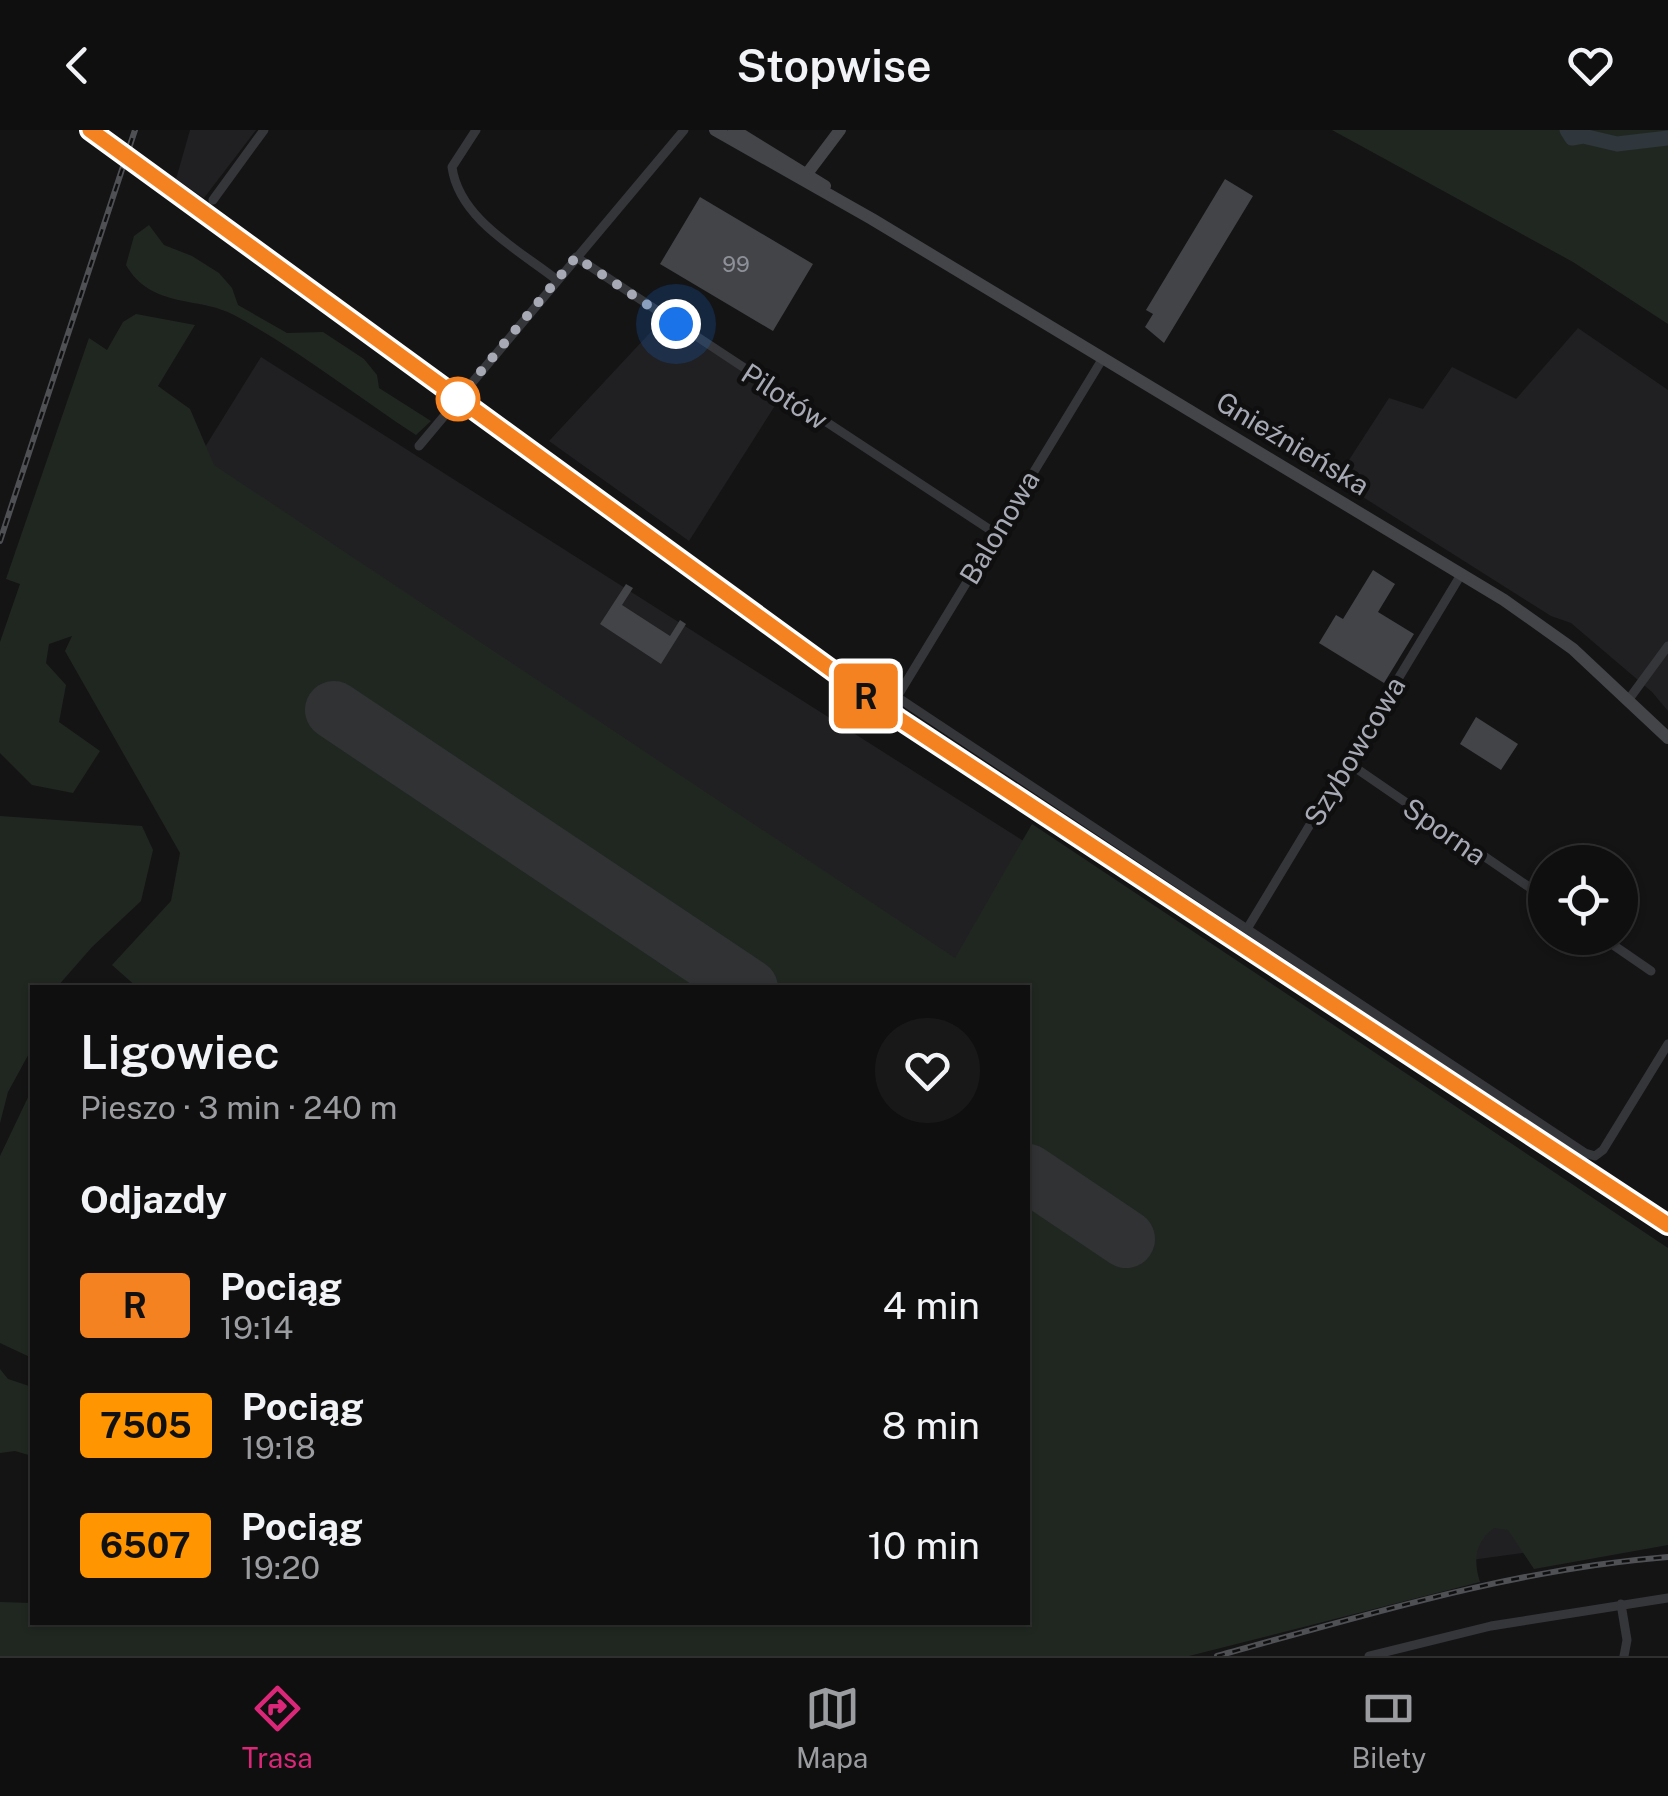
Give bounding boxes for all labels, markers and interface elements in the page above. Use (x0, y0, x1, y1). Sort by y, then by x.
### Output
icon: back (50, 38, 105, 93)
icon: heart (1563, 38, 1618, 93)
text: Stopwise (736, 39, 932, 92)
house number: 99 (722, 251, 750, 277)
your location (651, 299, 701, 349)
street label: Pilotów (736, 356, 834, 436)
unlabelled marker (437, 378, 479, 420)
street label: Gnieźnieńska (1211, 384, 1375, 502)
street label: Balonowa (952, 464, 1046, 590)
line badge: R (834, 664, 898, 728)
street label: Szybowcowa (1296, 670, 1412, 832)
text: R (854, 676, 878, 717)
street label: Sporna (1397, 791, 1493, 871)
map controls (1528, 845, 1638, 955)
button: locate (1528, 845, 1638, 955)
button: heart (875, 1018, 980, 1123)
text: Ligowiec (80, 1023, 280, 1080)
text: Pieszo · 3 min · 240 m (80, 1089, 397, 1126)
text: Odjazdy (80, 1177, 227, 1222)
text: Pociąg (220, 1264, 342, 1309)
text: 4 min (882, 1283, 980, 1328)
text: R (123, 1285, 147, 1326)
text: 19:14 (220, 1309, 293, 1346)
text: Pociąg (242, 1384, 364, 1429)
text: 8 min (882, 1403, 980, 1448)
text: 7505 (100, 1405, 192, 1446)
text: 19:18 (242, 1429, 316, 1466)
text: Pociąg (241, 1504, 363, 1549)
text: 10 min (868, 1523, 980, 1568)
text: 6507 (100, 1525, 191, 1566)
text: 19:20 (241, 1549, 320, 1586)
tab: Trasa (242, 1681, 313, 1774)
tab: Mapa (796, 1681, 868, 1774)
tab: Bilety (1352, 1681, 1426, 1774)

